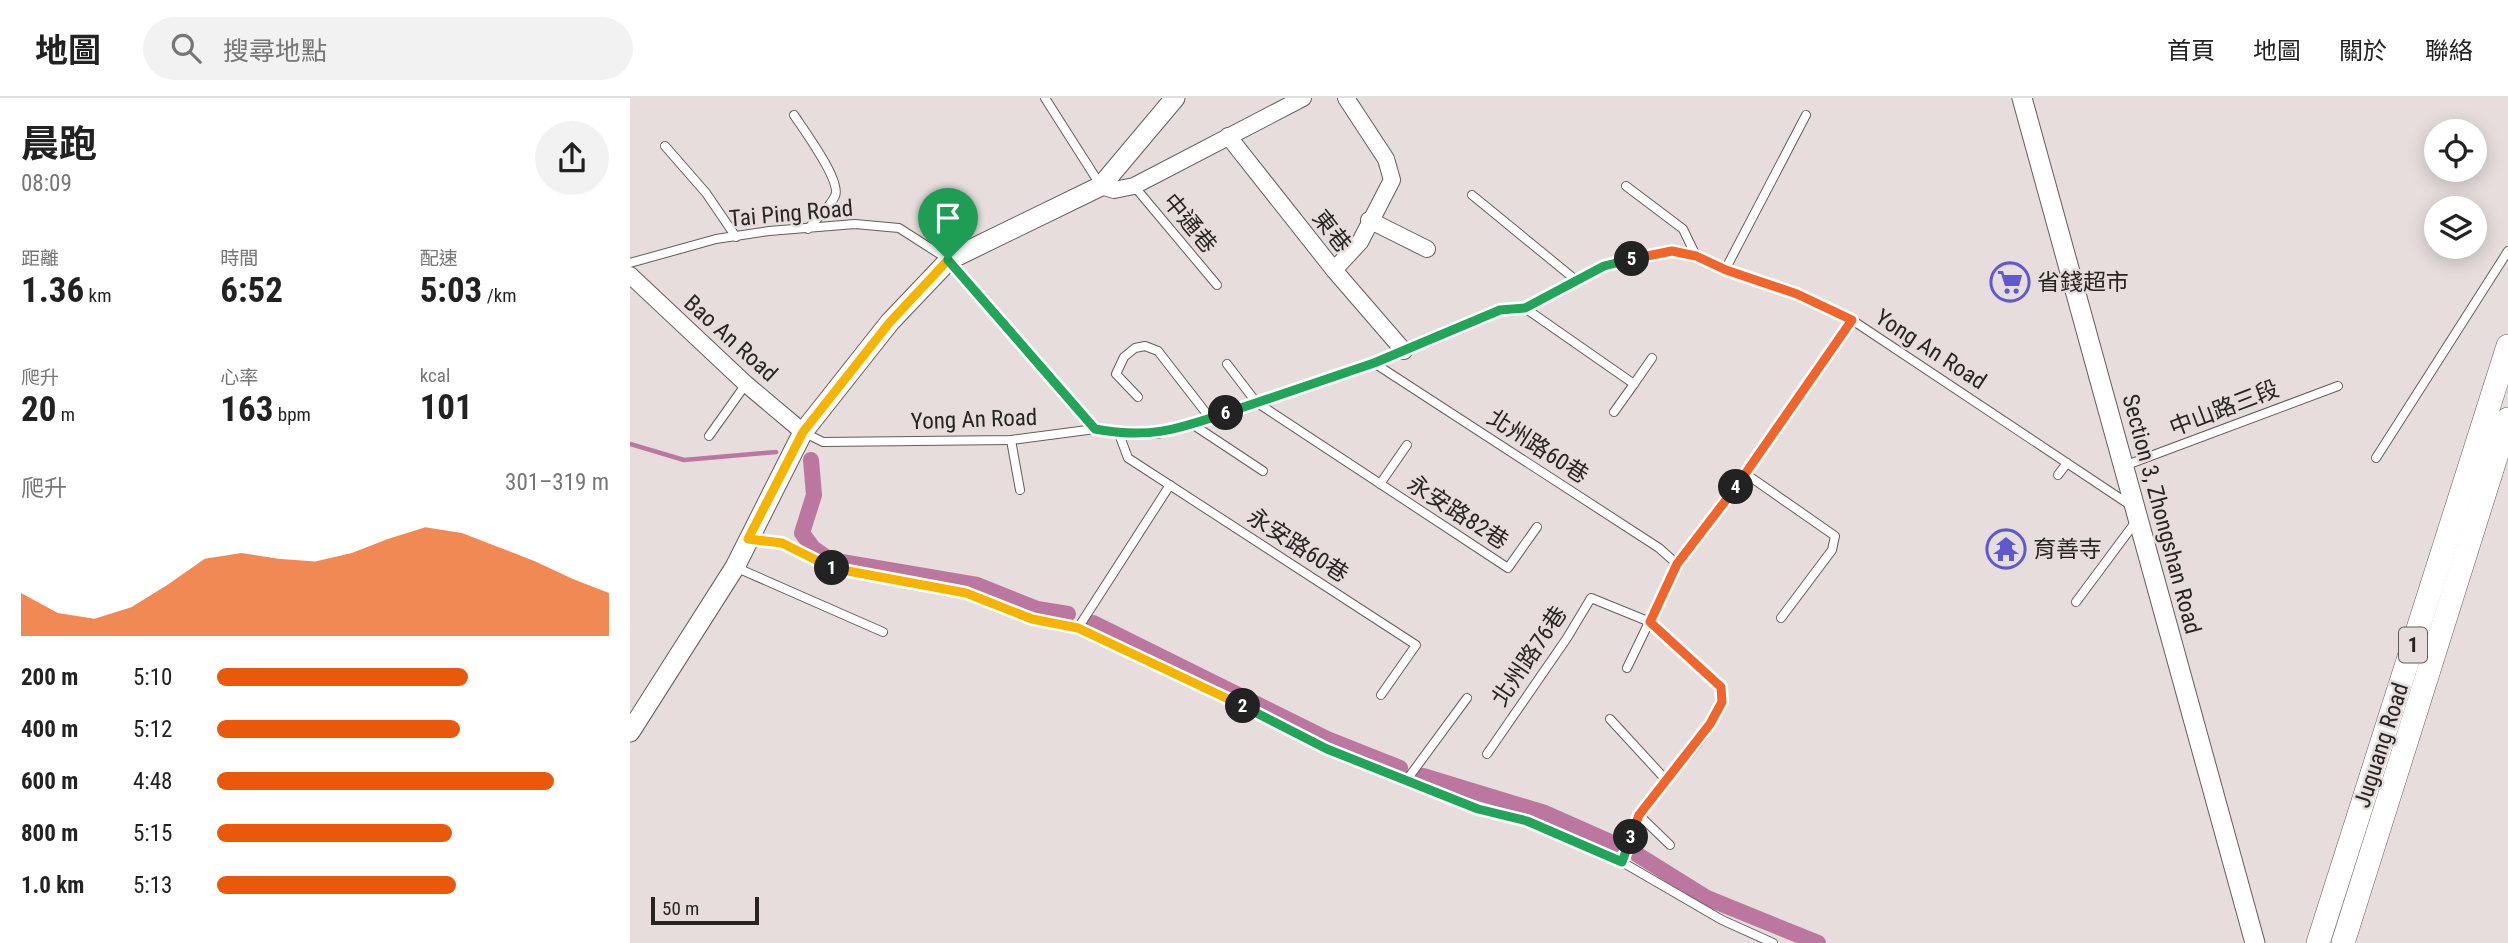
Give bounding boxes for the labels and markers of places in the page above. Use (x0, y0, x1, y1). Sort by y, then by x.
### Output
pin (918, 188, 978, 260)
pin: 5 (1614, 242, 1650, 276)
supermarket icon: 省錢超市 (1989, 261, 2031, 303)
place label: 省錢超市 (2037, 269, 2129, 296)
pin: 6 (1208, 396, 1244, 430)
pin: 4 (1718, 470, 1754, 504)
temple icon: 育善寺 (1985, 528, 2027, 570)
place label: 育善寺 (2033, 536, 2102, 563)
pin: 1 (814, 550, 850, 586)
pin: 2 (1226, 688, 1260, 724)
pin: 3 (1614, 820, 1648, 854)

